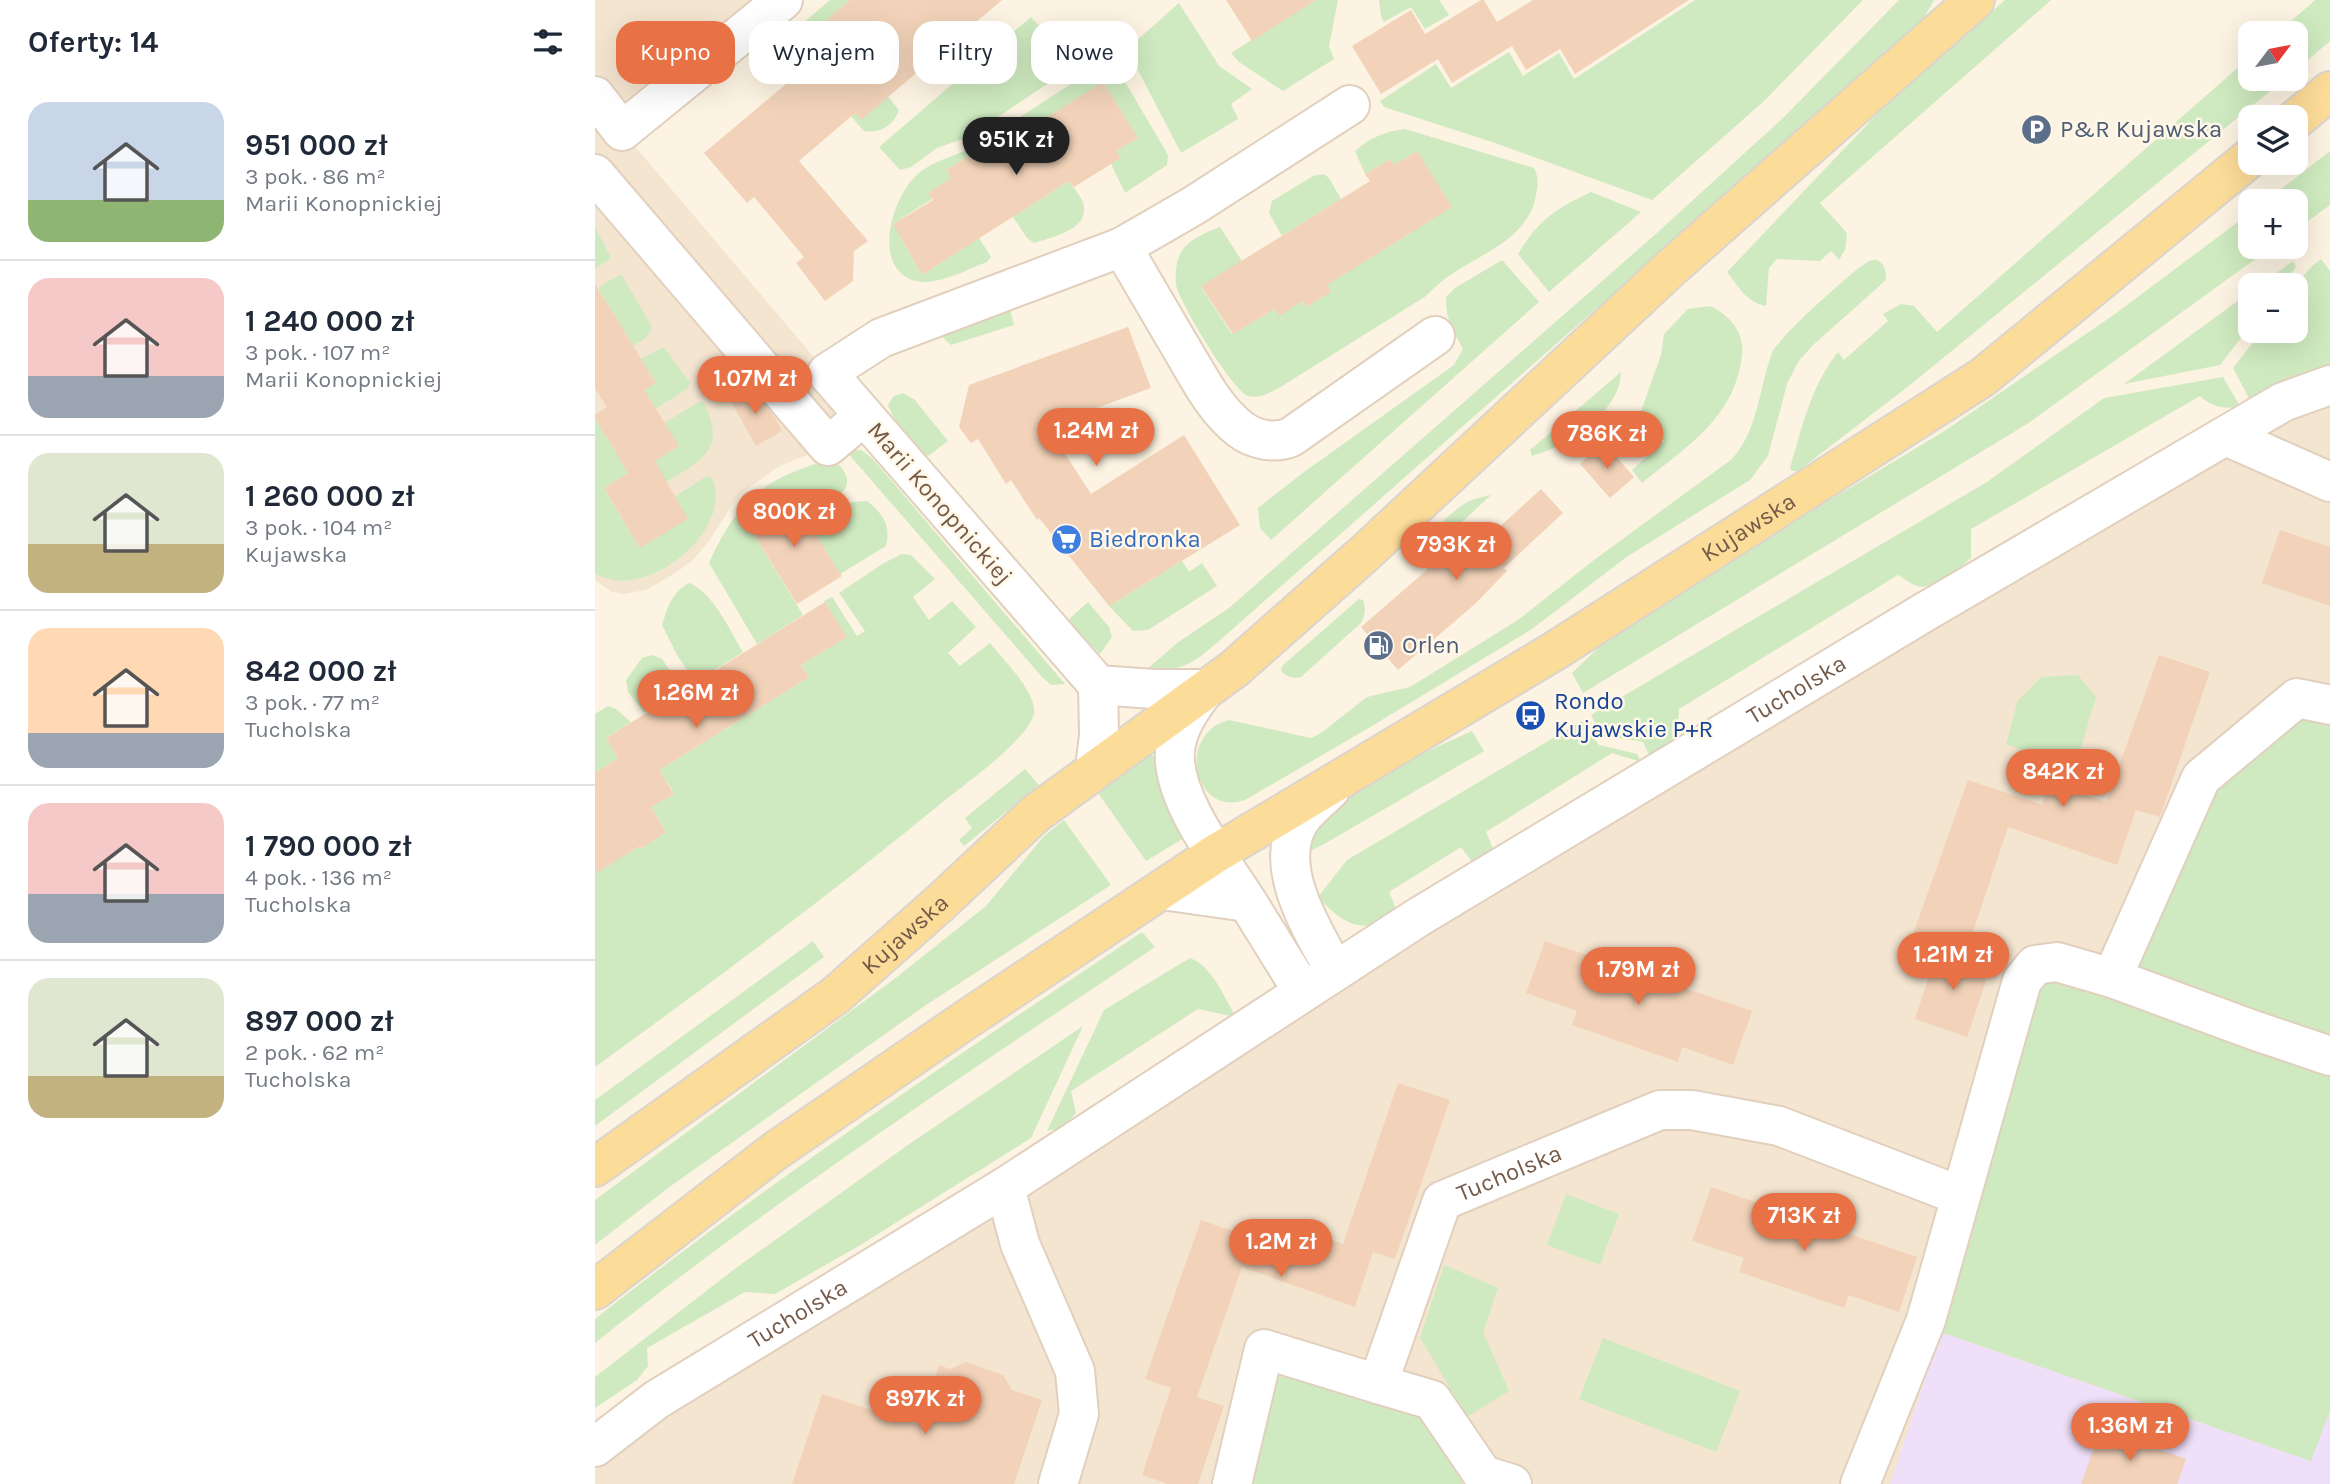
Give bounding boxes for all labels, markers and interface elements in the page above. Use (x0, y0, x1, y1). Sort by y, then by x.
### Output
chip: Kupno (616, 21, 735, 84)
chip: Wynajem (749, 21, 899, 84)
chip: Filtry (913, 21, 1017, 84)
chip: Nowe (1031, 21, 1138, 84)
north arrow (2238, 21, 2308, 91)
map controls (2238, 21, 2308, 343)
icon: filters (529, 23, 567, 61)
text: Oferty: 14 (28, 24, 158, 60)
button: layers (2238, 105, 2308, 175)
parking icon: P&R Kujawska (2020, 112, 2054, 146)
place label: P&R Kujawska (2060, 115, 2222, 143)
pin: 951K zł (951, 118, 1081, 177)
text: 951K zł (979, 126, 1053, 153)
text: 951 000 zł (245, 127, 388, 163)
icon: home (84, 130, 168, 214)
text: 3 pok. · 86 m² (245, 163, 386, 190)
button: + (2238, 189, 2308, 259)
text: Marii Konopnickiej (245, 190, 443, 217)
button: − (2238, 273, 2308, 343)
text: 1 240 000 zł (245, 303, 414, 339)
icon: home (84, 306, 168, 390)
text: 3 pok. · 107 m² (245, 339, 390, 366)
pin: 1.07M zł (683, 356, 827, 416)
text: 1.07M zł (713, 365, 797, 392)
text: Marii Konopnickiej (245, 366, 443, 393)
pin: 1.24M zł (1024, 408, 1168, 468)
pin: 786K zł (1542, 412, 1672, 471)
street label: Marii Konopnickiej (862, 416, 1018, 590)
text: 1.24M zł (1053, 417, 1139, 444)
text: 786K zł (1567, 420, 1647, 447)
text: 1 260 000 zł (245, 478, 415, 514)
icon: home (84, 481, 168, 565)
street label: Kujawska (1696, 487, 1801, 568)
pin: 800K zł (729, 490, 859, 549)
text: 800K zł (752, 498, 836, 525)
text: 3 pok. · 104 m² (245, 514, 392, 541)
supermarket icon: Biedronka (1049, 522, 1083, 556)
pin: 793K zł (1391, 522, 1521, 582)
place label: Biedronka (1089, 525, 1201, 553)
text: 793K zł (1416, 531, 1496, 558)
text: Kujawska (245, 541, 347, 568)
fuel station icon: Orlen (1362, 628, 1396, 662)
place label: Orlen (1402, 631, 1460, 659)
street label: Tucholska (1742, 649, 1851, 730)
text: 842 000 zł (245, 653, 397, 689)
icon: home (84, 656, 168, 740)
pin: 1.26M zł (624, 670, 768, 730)
text: 1.26M zł (653, 679, 739, 706)
place label: Rondo Kujawskie P+R (1554, 687, 1713, 743)
text: 3 pok. · 77 m² (245, 689, 380, 716)
bus stop icon: Rondo Kujawskie P+R (1514, 698, 1548, 732)
text: Tucholska (245, 716, 351, 743)
pin: 842K zł (1998, 750, 2128, 809)
text: 842K zł (2022, 758, 2104, 785)
text: 1 790 000 zł (245, 828, 412, 864)
icon: home (84, 831, 168, 915)
text: 4 pok. · 136 m² (245, 864, 392, 891)
street label: Kujawska (856, 888, 954, 980)
text: Tucholska (245, 891, 351, 918)
pin: 1.21M zł (1881, 932, 2025, 992)
text: 1.21M zł (1913, 941, 1993, 968)
pin: 1.79M zł (1566, 948, 1710, 1007)
text: 1.79M zł (1597, 956, 1679, 983)
text: 897 000 zł (245, 1003, 394, 1039)
icon: home (84, 1006, 168, 1090)
text: 2 pok. · 62 m² (245, 1039, 385, 1066)
text: Tucholska (245, 1066, 351, 1093)
street label: Tucholska (1453, 1139, 1566, 1207)
pin: 713K zł (1739, 1194, 1869, 1253)
text: 713K zł (1767, 1202, 1841, 1229)
pin: 1.2M zł (1216, 1220, 1346, 1279)
text: 1.2M zł (1245, 1228, 1317, 1255)
street label: Tucholska (743, 1273, 852, 1354)
pin: 897K zł (860, 1376, 990, 1436)
text: 897K zł (885, 1385, 965, 1412)
pin: 1.36M zł (2058, 1404, 2202, 1463)
text: 1.36M zł (2087, 1412, 2173, 1439)

